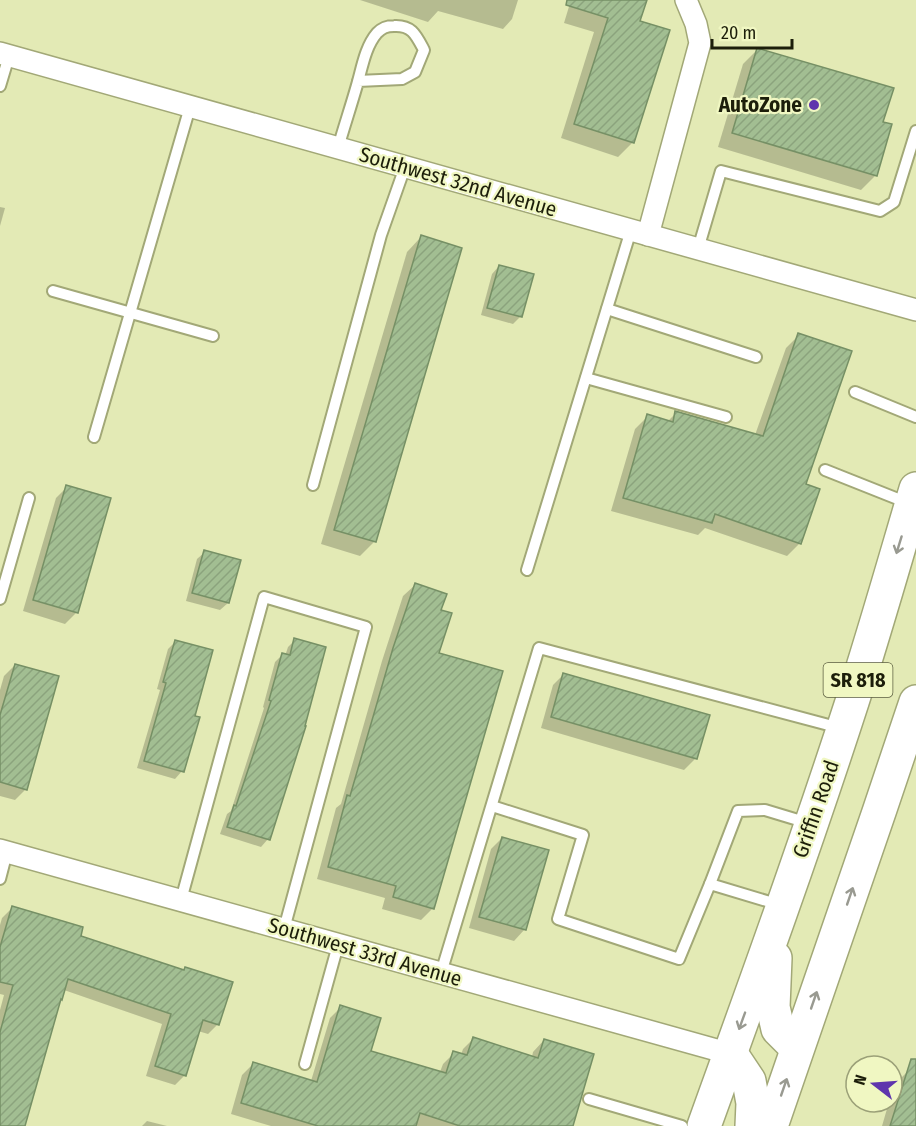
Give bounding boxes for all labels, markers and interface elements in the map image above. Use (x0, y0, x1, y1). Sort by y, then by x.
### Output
scale bar (712, 12, 792, 50)
text: 20 m (721, 22, 756, 44)
place label: AutoZone (718, 92, 802, 118)
marker: AutoZone (807, 98, 821, 112)
street label: Southwest 32nd Avenue (356, 141, 560, 223)
one-way arrow (893, 535, 904, 554)
road number: SR 818 (824, 663, 892, 697)
street label: Griffin Road (787, 757, 845, 861)
one-way arrow (846, 887, 857, 906)
street label: Southwest 33rd Avenue (265, 912, 465, 992)
one-way arrow (810, 991, 821, 1010)
one-way arrow (736, 1011, 747, 1030)
north arrow (844, 1054, 904, 1114)
text: N (850, 1072, 871, 1087)
one-way arrow (779, 1078, 790, 1097)

